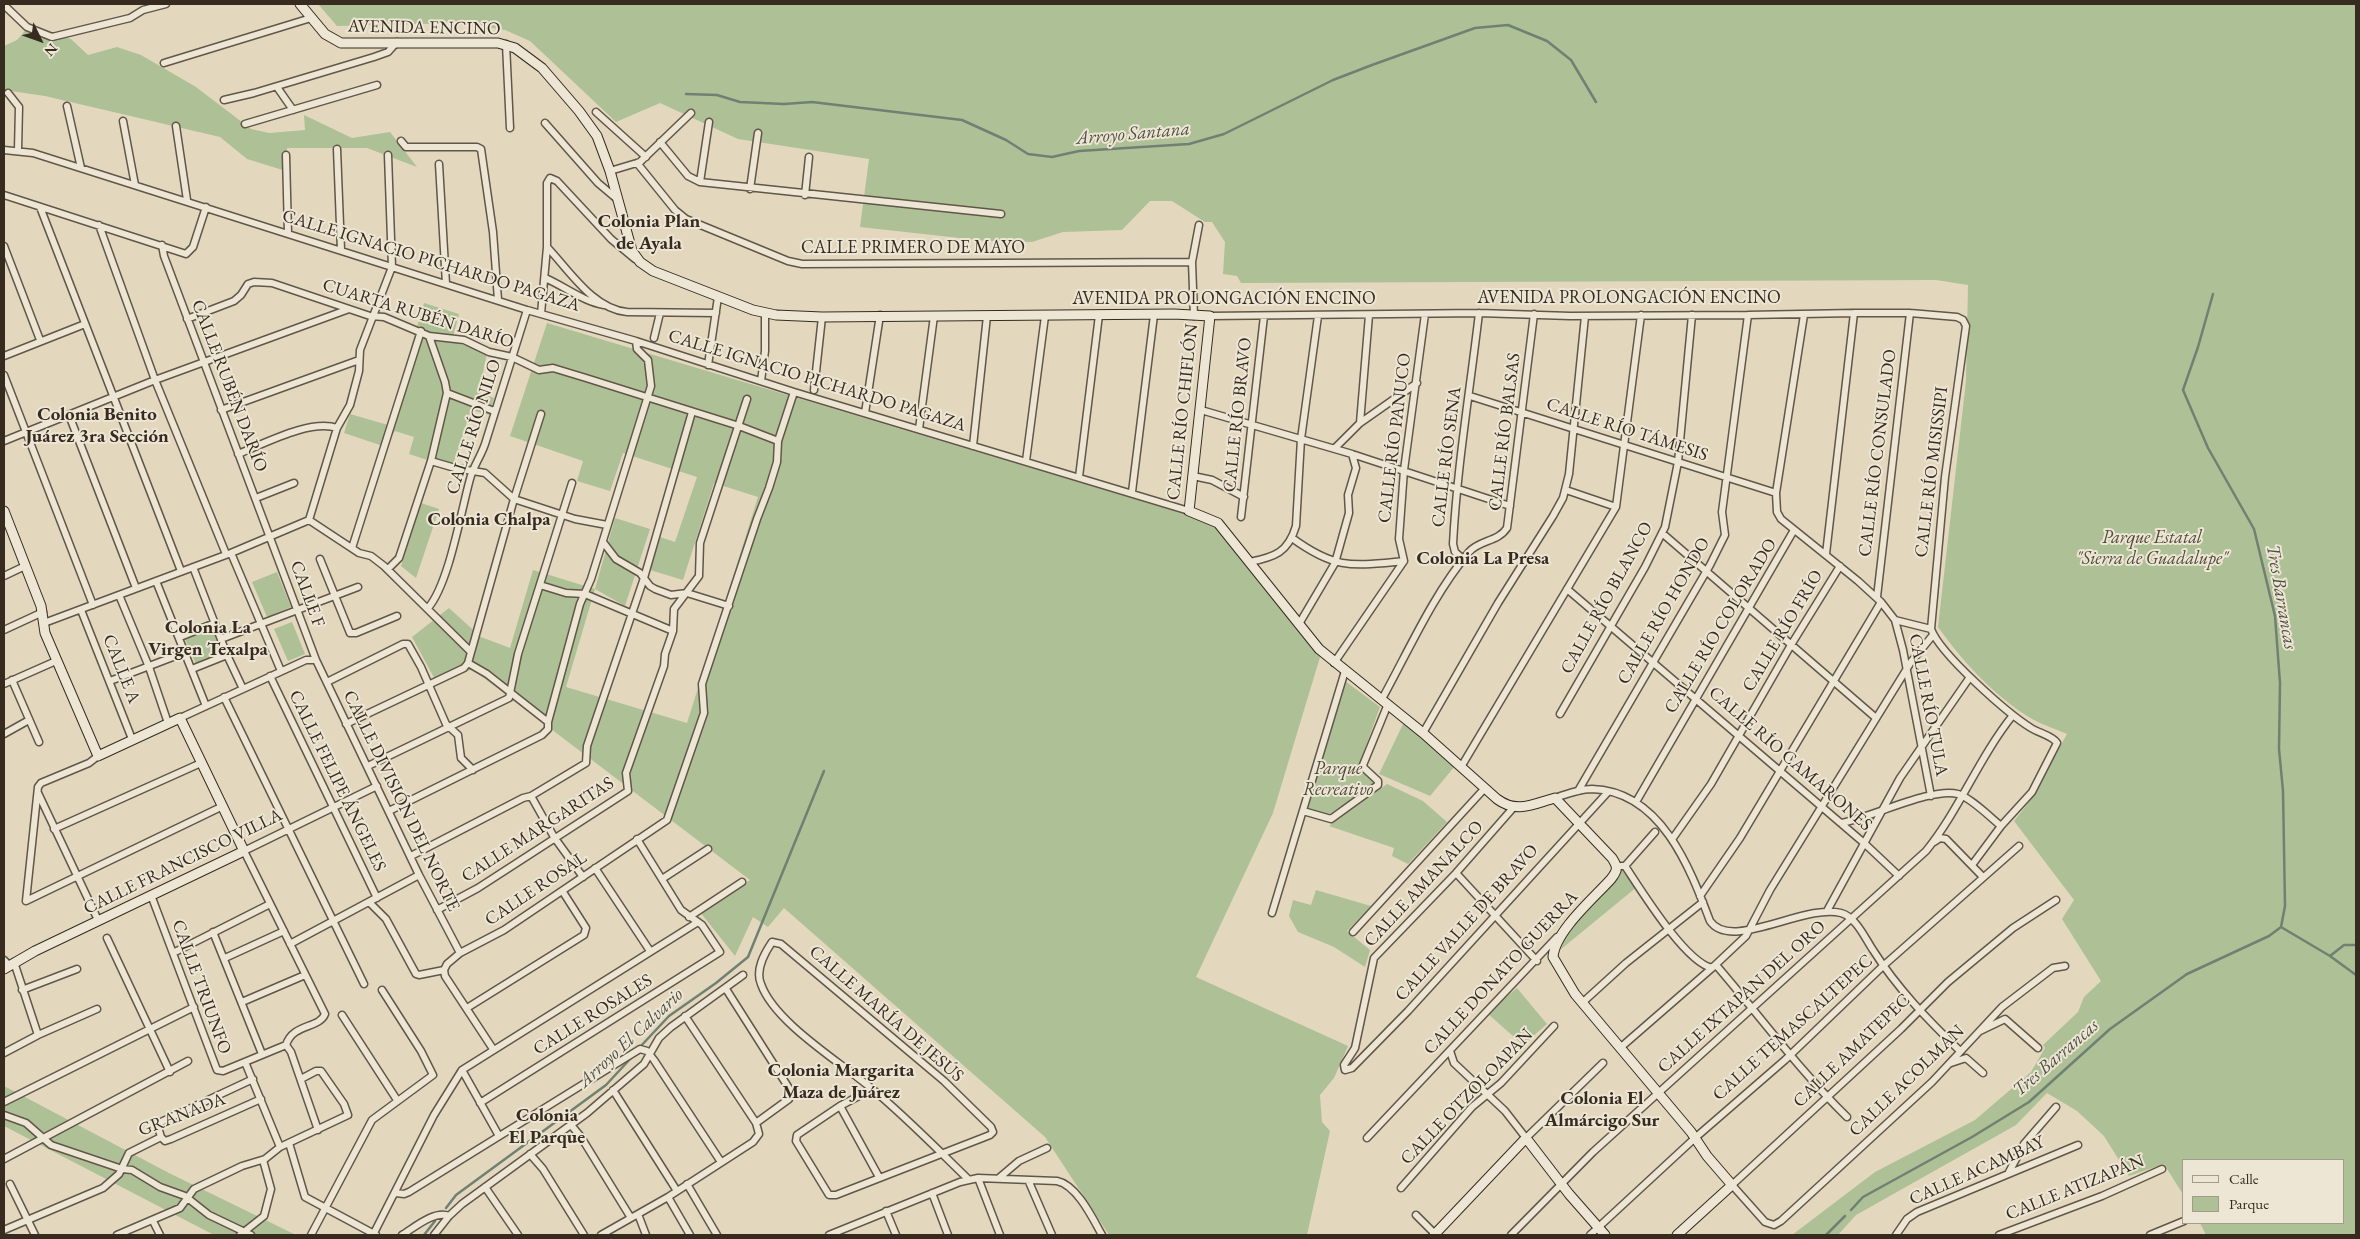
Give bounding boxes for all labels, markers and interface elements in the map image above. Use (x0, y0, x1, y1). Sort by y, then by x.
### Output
north arrow (15, 15, 65, 65)
street label: AVENIDA ENCINO (347, 16, 501, 40)
text: N (41, 40, 62, 60)
water label: Arroyo Santana (1075, 118, 1191, 150)
street label: CALLE IGNACIO PICHARDO PAGAZA (279, 205, 583, 317)
district label: Colonia Plan de Ayala (598, 211, 700, 255)
street label: CALLE PRIMERO DE MAYO (801, 237, 1025, 259)
street label: CUARTA RUBÉN DARÍO (320, 275, 516, 353)
street label: AVENIDA PROLONGACIÓN ENCINO (1477, 287, 1781, 309)
street label: AVENIDA PROLONGACIÓN ENCINO (1072, 288, 1376, 310)
street label: CALLE RUBÉN DARÍO (186, 297, 272, 475)
street label: CALLE RÍO CHIFLÓN (1163, 323, 1203, 501)
street label: CALLE IGNACIO PICHARDO PAGAZA (665, 325, 969, 437)
street label: CALLE RÍO BRAVO (1219, 337, 1257, 493)
street label: CALLE RÍO CONSULADO (1855, 348, 1901, 558)
street label: CALLE RÍO PANUCO (1374, 352, 1416, 524)
street label: CALLE RÍO BALSAS (1485, 352, 1525, 512)
street label: CALLE RÍO NILO (442, 357, 506, 497)
street label: CALLE RÍO SENA (1428, 385, 1466, 529)
street label: CALLE RÍO MISISSIPI (1911, 385, 1953, 559)
street label: CALLE RÍO TÁMESIS (1544, 394, 1710, 466)
district label: Colonia Benito Juárez 3ra Sección (25, 404, 169, 448)
district label: Colonia Chalpa (427, 509, 551, 531)
street label: CALLE RÍO BLANCO (1556, 518, 1658, 678)
park label: Parque Estatal "Sierra de Guadalupe" (2076, 527, 2228, 570)
street label: CALLE RÍO HONDO (1613, 534, 1715, 688)
street label: CALLE RÍO COLORADO (1660, 535, 1782, 717)
water label: Tres Barrancas (2261, 543, 2301, 651)
district label: Colonia La Presa (1417, 548, 1549, 570)
street label: CALLE F (285, 558, 329, 630)
street label: CALLE RÍO FRÍO (1738, 566, 1828, 696)
district label: Colonia La Virgen Texalpa (148, 617, 268, 661)
street label: CALLE A (97, 631, 145, 707)
street label: CALLE RÍO TULA (1904, 632, 1952, 778)
street label: CALLE RÍO CAMARONES (1704, 682, 1876, 836)
street label: CALLE FELIPE ÁNGELES (284, 687, 390, 875)
street label: CALLE DIVISIÓN DEL NORTE (338, 687, 464, 915)
park label: Parque Recreativo (1303, 758, 1373, 801)
street label: CALLE MARGARITAS (458, 773, 618, 887)
street label: CALLE FRANCISCO VILLA (80, 804, 286, 920)
street label: CALLE AMANALCO (1360, 816, 1488, 952)
street label: CALLE VALLE DE BRAVO (1391, 840, 1543, 1006)
street label: CALLE ROSAL (481, 847, 591, 931)
street label: CALLE DONATO GUERRA (1419, 886, 1583, 1060)
street label: CALLE IXTAPAN DEL ORO (1654, 916, 1830, 1078)
street label: CALLE TRIUNFO (167, 917, 235, 1057)
street label: CALLE MARÍA DE JESÚS (804, 941, 968, 1087)
street label: CALLE TEMASCALTEPEC (1709, 950, 1877, 1106)
street label: CALLE ROSALES (529, 970, 657, 1060)
water label: Arroyo El Calvario (574, 983, 688, 1093)
street label: CALLE AMATEPEC (1789, 990, 1915, 1112)
water label: Tres Barrancas (2008, 1015, 2104, 1101)
street label: CALLE ACOLMAN (1845, 1020, 1969, 1142)
street label: CALLE OTZOLOAPAN (1396, 1024, 1538, 1170)
district label: Colonia Margarita Maza de Juárez (768, 1060, 914, 1104)
district label: Colonia El Almárcigo Sur (1545, 1088, 1659, 1132)
street label: GRANADA (135, 1089, 229, 1141)
district label: Colonia El Parque (509, 1105, 585, 1149)
street label: CALLE ACAMBAY (1906, 1132, 2048, 1210)
street label: CALLE ATIZAPÁN (2003, 1150, 2147, 1226)
legend (2182, 1159, 2345, 1224)
text: Calle (2229, 1169, 2259, 1188)
text: Parque (2229, 1194, 2269, 1213)

